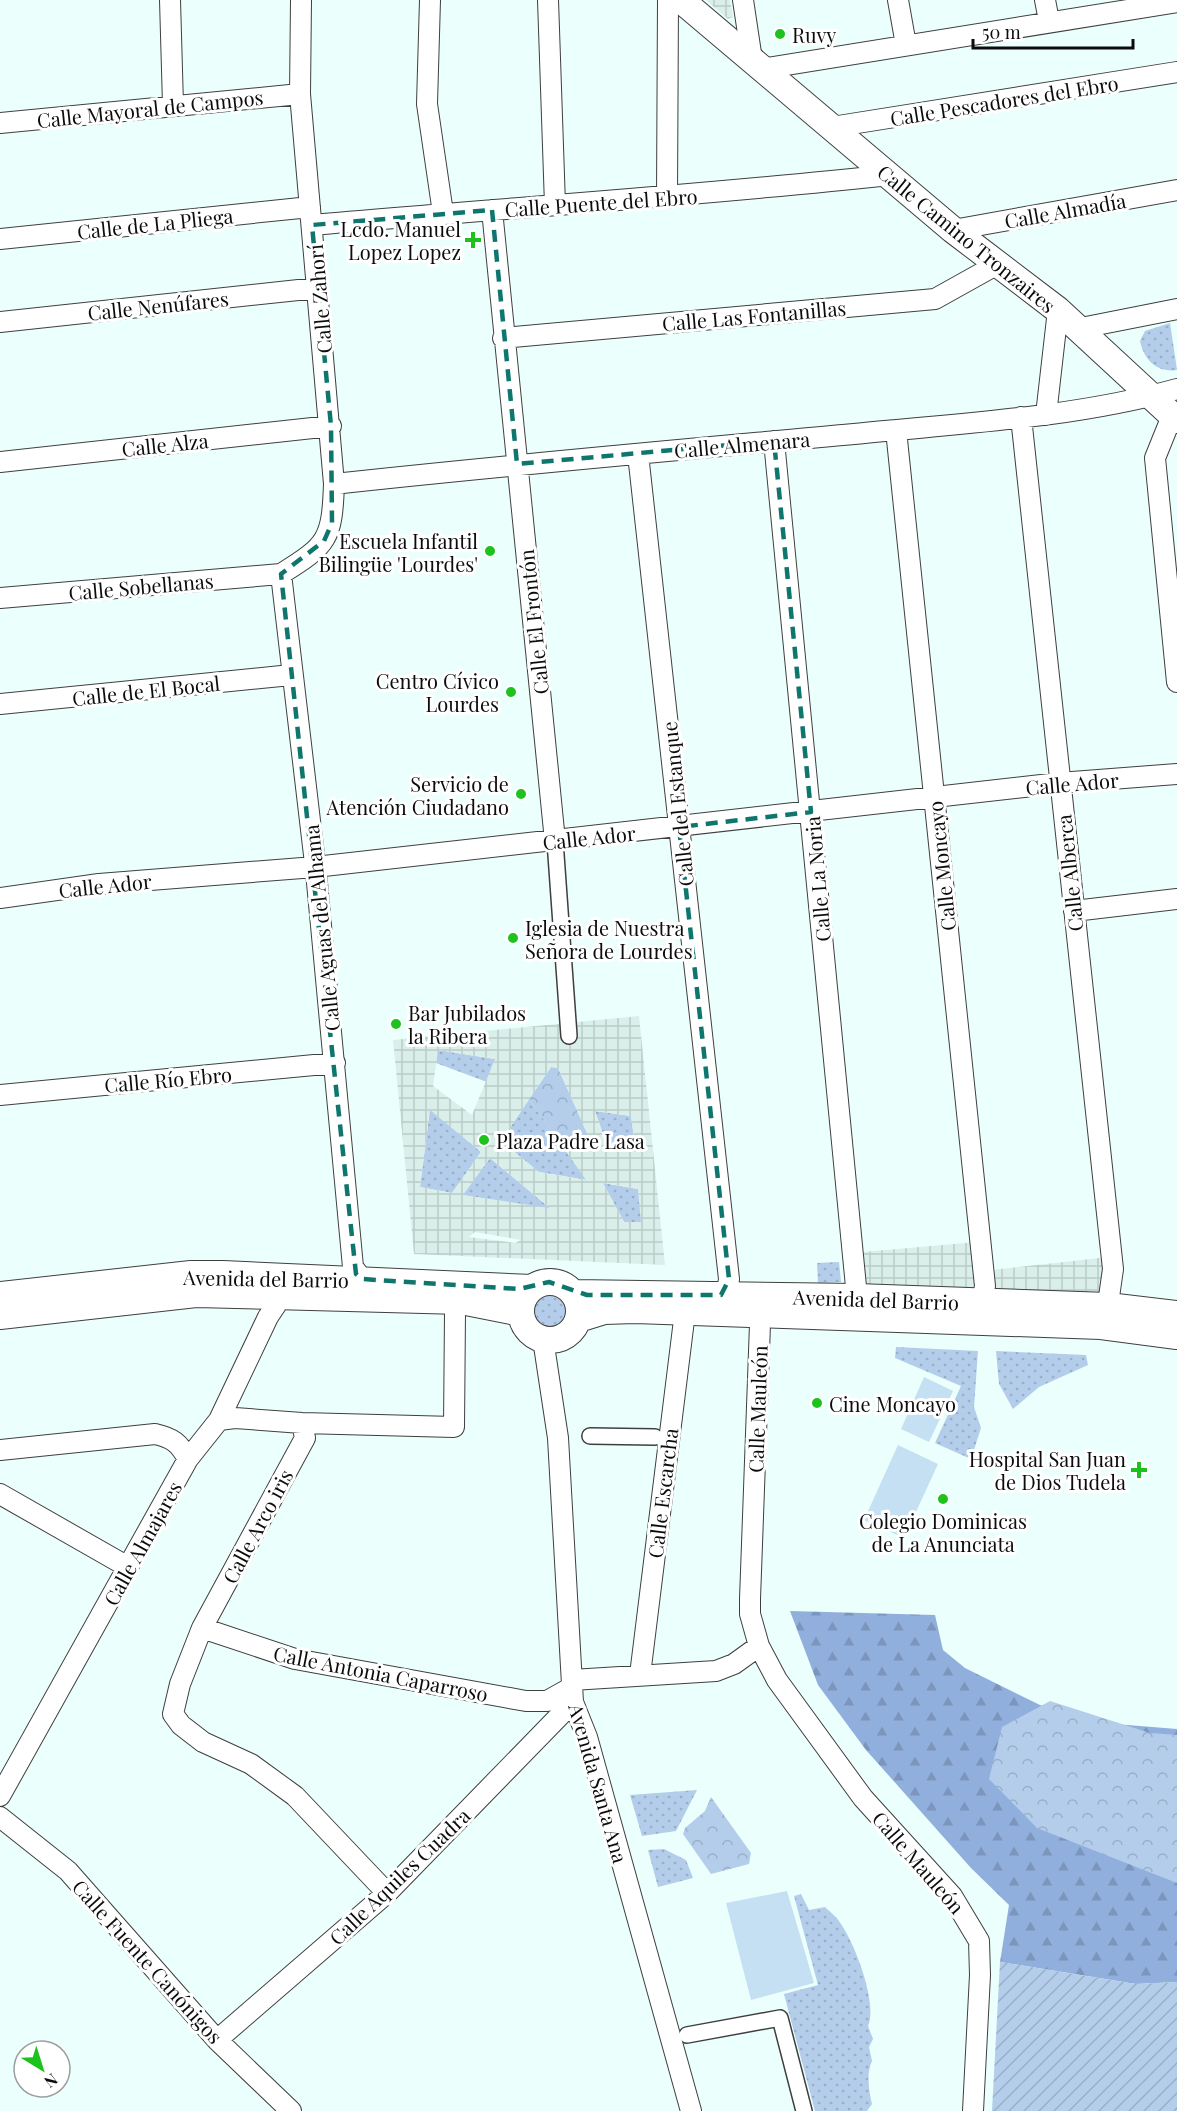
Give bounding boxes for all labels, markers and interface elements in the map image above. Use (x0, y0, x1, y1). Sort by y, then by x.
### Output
scale bar (973, 12, 1134, 50)
text: 50 m (982, 20, 1021, 44)
place label: Ruvy (792, 21, 836, 48)
marker: Ruvy (773, 27, 787, 41)
street label: Calle Pescadores del Ebro (888, 69, 1120, 131)
street label: Calle Mayoral de Campos (36, 83, 264, 133)
street label: Calle Camino Tronzaires (872, 158, 1062, 318)
street label: Calle Puente del Ebro (504, 182, 698, 222)
street label: Calle Almadía (1002, 186, 1128, 234)
street label: Calle de La Pliega (76, 201, 234, 245)
place label: Lcdo. Manuel Lopez Lopez (340, 215, 461, 265)
marker: Lcdo. Manuel Lopez Lopez (466, 233, 480, 247)
street label: Calle Zahorí (301, 243, 337, 355)
street label: Calle Nenúfares (86, 284, 230, 326)
street label: Calle Las Fontanillas (661, 294, 847, 336)
street label: Calle Almenara (673, 425, 811, 463)
street label: Calle Alza (120, 426, 210, 462)
place label: Escuela Infantil Bilingüe 'Lourdes' (318, 527, 478, 577)
marker: Escuela Infantil Bilingüe 'Lourdes' (483, 544, 497, 558)
street label: Calle El Frontón (512, 548, 554, 696)
street label: Calle Sobellanas (67, 566, 215, 606)
place label: Centro Cívico Lourdes (376, 667, 499, 717)
street label: Calle de El Bocal (71, 669, 222, 711)
marker: Centro Cívico Lourdes (504, 685, 518, 699)
street label: Calle del Estanque (655, 720, 699, 888)
street label: Calle Ador (1024, 765, 1120, 801)
place label: Servicio de Atención Ciudadano (326, 770, 509, 820)
marker: Servicio de Atención Ciudadano (514, 787, 528, 801)
street label: Calle Moncayo (921, 800, 961, 932)
street label: Calle Alberca (1049, 813, 1089, 933)
street label: Calle La Noria (798, 815, 836, 943)
street label: Calle Ador (541, 819, 637, 855)
street label: Calle Aguas del Alhama (297, 823, 345, 1033)
street label: Calle Ador (57, 867, 153, 903)
place label: Iglesia de Nuestra Señora de Lourdes (525, 914, 693, 964)
marker: Iglesia de Nuestra Señora de Lourdes (506, 931, 520, 945)
place label: Bar Jubilados la Ribera (408, 999, 526, 1049)
marker: Bar Jubilados la Ribera (389, 1017, 403, 1031)
street label: Calle Río Ebro (103, 1060, 233, 1098)
place label: Plaza Padre Lasa (496, 1127, 645, 1154)
marker: Plaza Padre Lasa (477, 1133, 491, 1147)
street label: Avenida del Barrio (182, 1263, 349, 1293)
street label: Avenida del Barrio (792, 1283, 959, 1315)
street label: Calle Mauleón (741, 1345, 773, 1473)
place label: Cine Moncayo (829, 1390, 956, 1417)
marker: Cine Moncayo (810, 1396, 824, 1410)
street label: Calle Escarcha (641, 1426, 683, 1560)
place label: Hospital San Juan de Dios Tudela (969, 1445, 1126, 1495)
marker: Hospital San Juan de Dios Tudela (1130, 1461, 1148, 1479)
street label: Calle Arco iris (216, 1464, 298, 1588)
street label: Calle Almajares (97, 1476, 187, 1610)
marker: Colegio Dominicas de La Anunciata (936, 1492, 950, 1506)
place label: Colegio Dominicas de La Anunciata (859, 1507, 1027, 1557)
street label: Calle Antonia Caparroso (271, 1639, 491, 1707)
street label: Avenida Santa Ana (563, 1699, 635, 1866)
street label: Calle Aquiles Cuadra (323, 1802, 475, 1950)
street label: Calle Mauleón (867, 1805, 971, 1919)
street label: Calle Fuente Canónigos (67, 1873, 229, 2049)
north arrow (12, 2039, 72, 2099)
text: N (40, 2069, 63, 2093)

